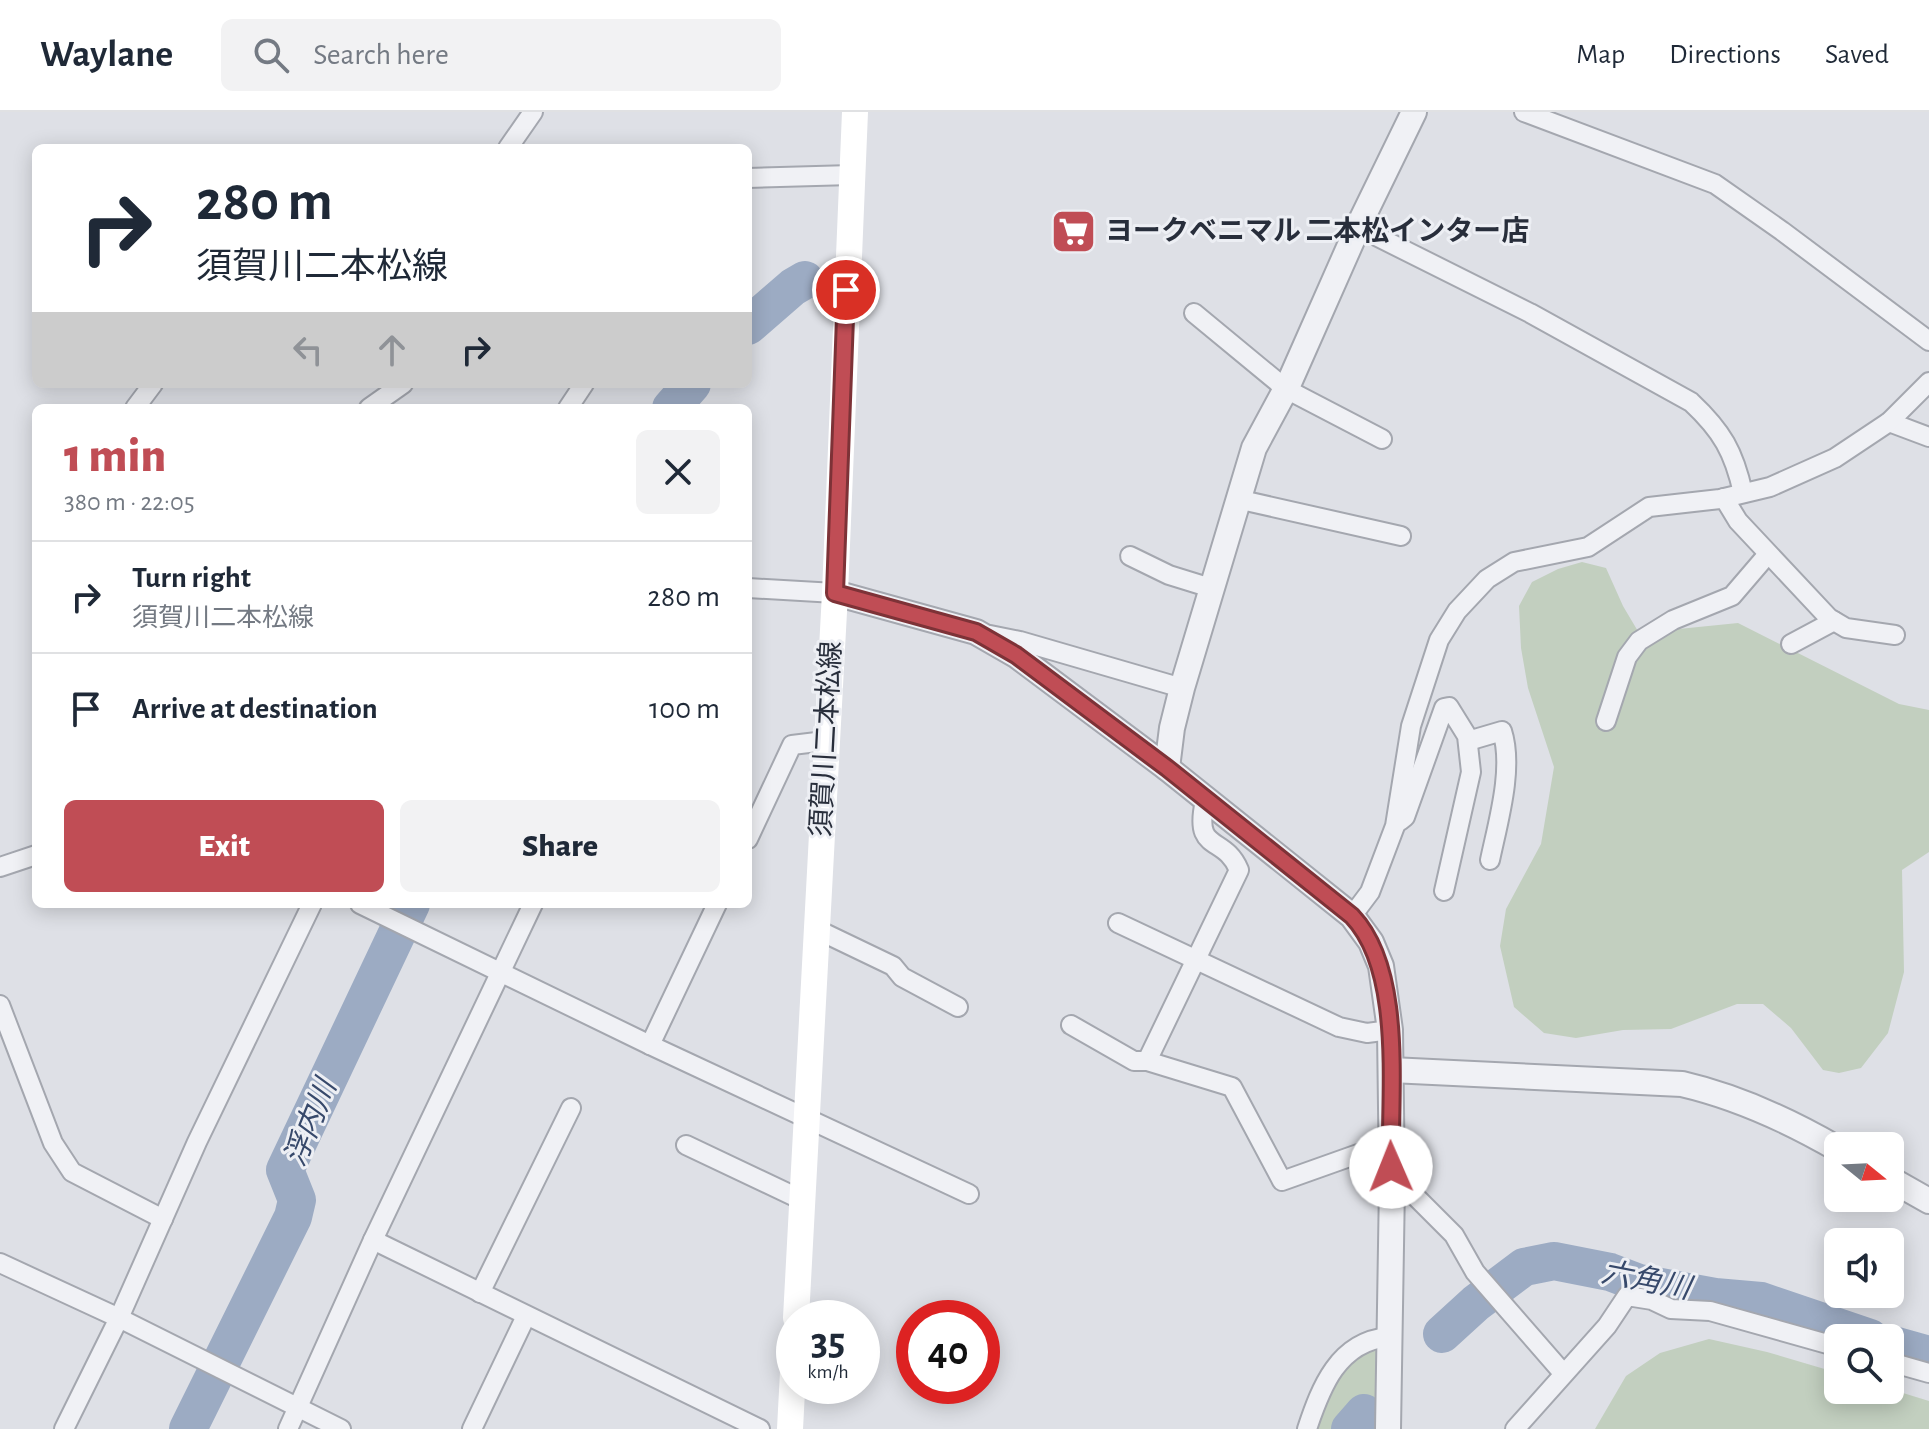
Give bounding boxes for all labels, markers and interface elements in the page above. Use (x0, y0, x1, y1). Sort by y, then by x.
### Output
search box (221, 19, 781, 91)
icon: search (249, 33, 293, 77)
text: Waylane (40, 36, 173, 74)
text: Search here (313, 40, 449, 70)
text: Map (1576, 41, 1625, 69)
text: Directions (1669, 41, 1781, 69)
text: Saved (1825, 41, 1889, 69)
text: 280 m (196, 174, 333, 230)
icon: right (64, 176, 168, 280)
supermarket icon: ヨークベニマル 二本松インター店 (1050, 208, 1098, 256)
place label: ヨークベニマル 二本松インター店 (1105, 215, 1529, 246)
text: 須賀川二本松線 (196, 249, 448, 285)
pin (812, 256, 880, 324)
icon: arrive (824, 268, 868, 312)
icon: left (286, 328, 330, 372)
icon: ahead (370, 328, 414, 372)
icon: right (454, 328, 498, 372)
button: close (636, 430, 720, 514)
text: 1 min (64, 433, 166, 481)
text: 380 m · 22:05 (64, 489, 195, 515)
text: Turn right (132, 563, 251, 593)
icon: right (64, 575, 108, 619)
text: 280 m (647, 582, 720, 612)
text: 須賀川二本松線 (132, 605, 314, 631)
street label: 須賀川二本松線 (806, 640, 846, 838)
icon: arrive (64, 687, 108, 731)
text: Arrive at destination (132, 694, 378, 724)
text: 100 m (649, 694, 720, 724)
button: Exit (64, 800, 384, 892)
button: Share (400, 800, 720, 892)
water label: 浮内川 (278, 1072, 343, 1170)
position arrow (1349, 1125, 1433, 1209)
north arrow (1824, 1132, 1904, 1212)
map controls (1824, 1132, 1904, 1404)
button: sound (1824, 1228, 1904, 1308)
water label: 六角川 (1599, 1256, 1696, 1305)
speed limit sign: 40 (896, 1300, 1000, 1404)
text: 35 (811, 1322, 845, 1362)
button: search (1824, 1324, 1904, 1404)
text: km/h (807, 1362, 849, 1382)

